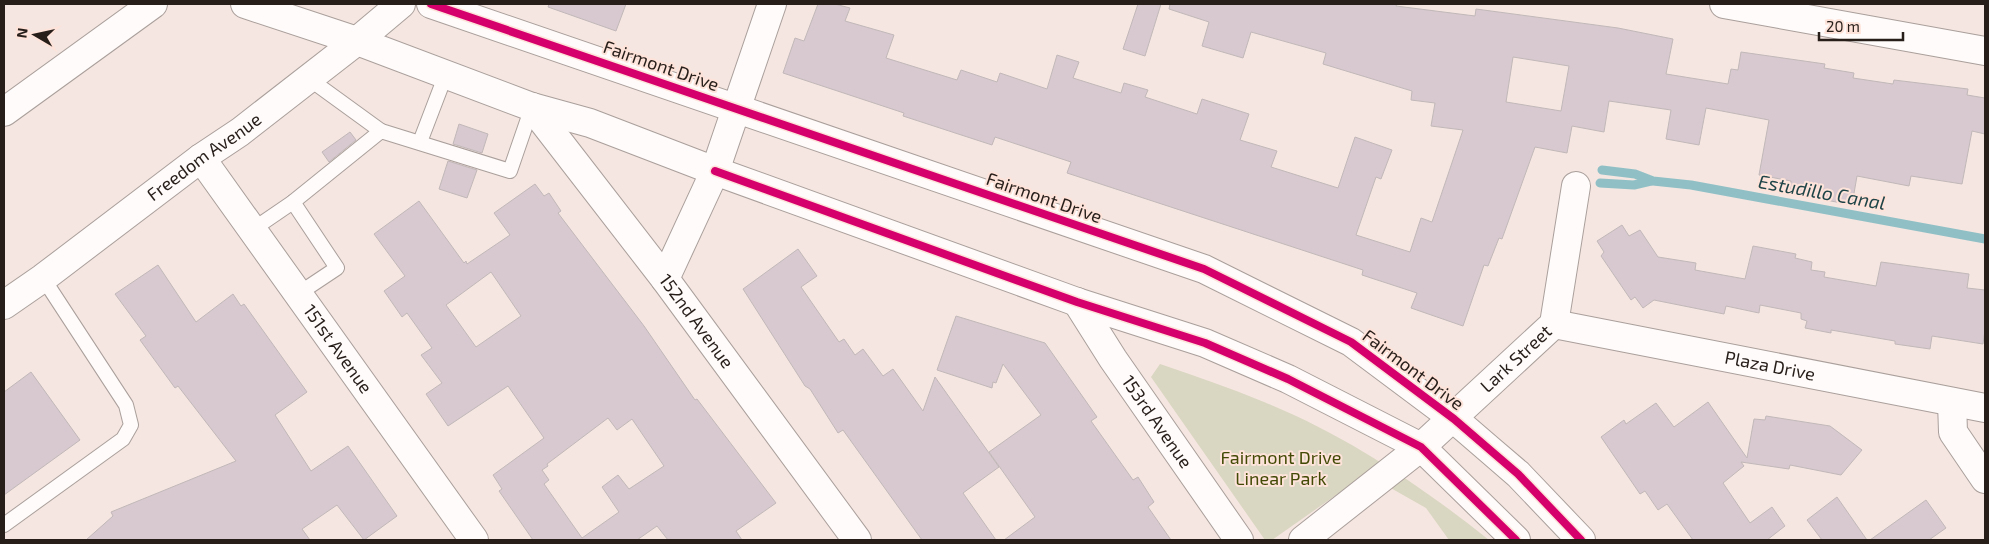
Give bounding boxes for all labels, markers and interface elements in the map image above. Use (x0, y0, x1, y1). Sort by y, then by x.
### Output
north arrow (10, 10, 60, 60)
scale bar (1819, 10, 1903, 42)
text: 20 m (1826, 17, 1860, 35)
text: N (12, 27, 31, 39)
street label: Fairmont Drive (601, 35, 722, 95)
street label: Freedom Avenue (142, 108, 265, 205)
street label: Fairmont Drive (984, 167, 1105, 227)
water label: Estudillo Canal (1757, 169, 1888, 214)
street label: 152nd Avenue (655, 269, 739, 372)
street label: 151st Avenue (299, 300, 378, 397)
street label: Lark Street (1475, 320, 1556, 397)
street label: Fairmont Drive (1359, 324, 1469, 414)
street label: Plaza Drive (1723, 346, 1817, 385)
street label: 153rd Avenue (1118, 371, 1198, 472)
park label: Fairmont Drive Linear Park (1221, 446, 1341, 489)

